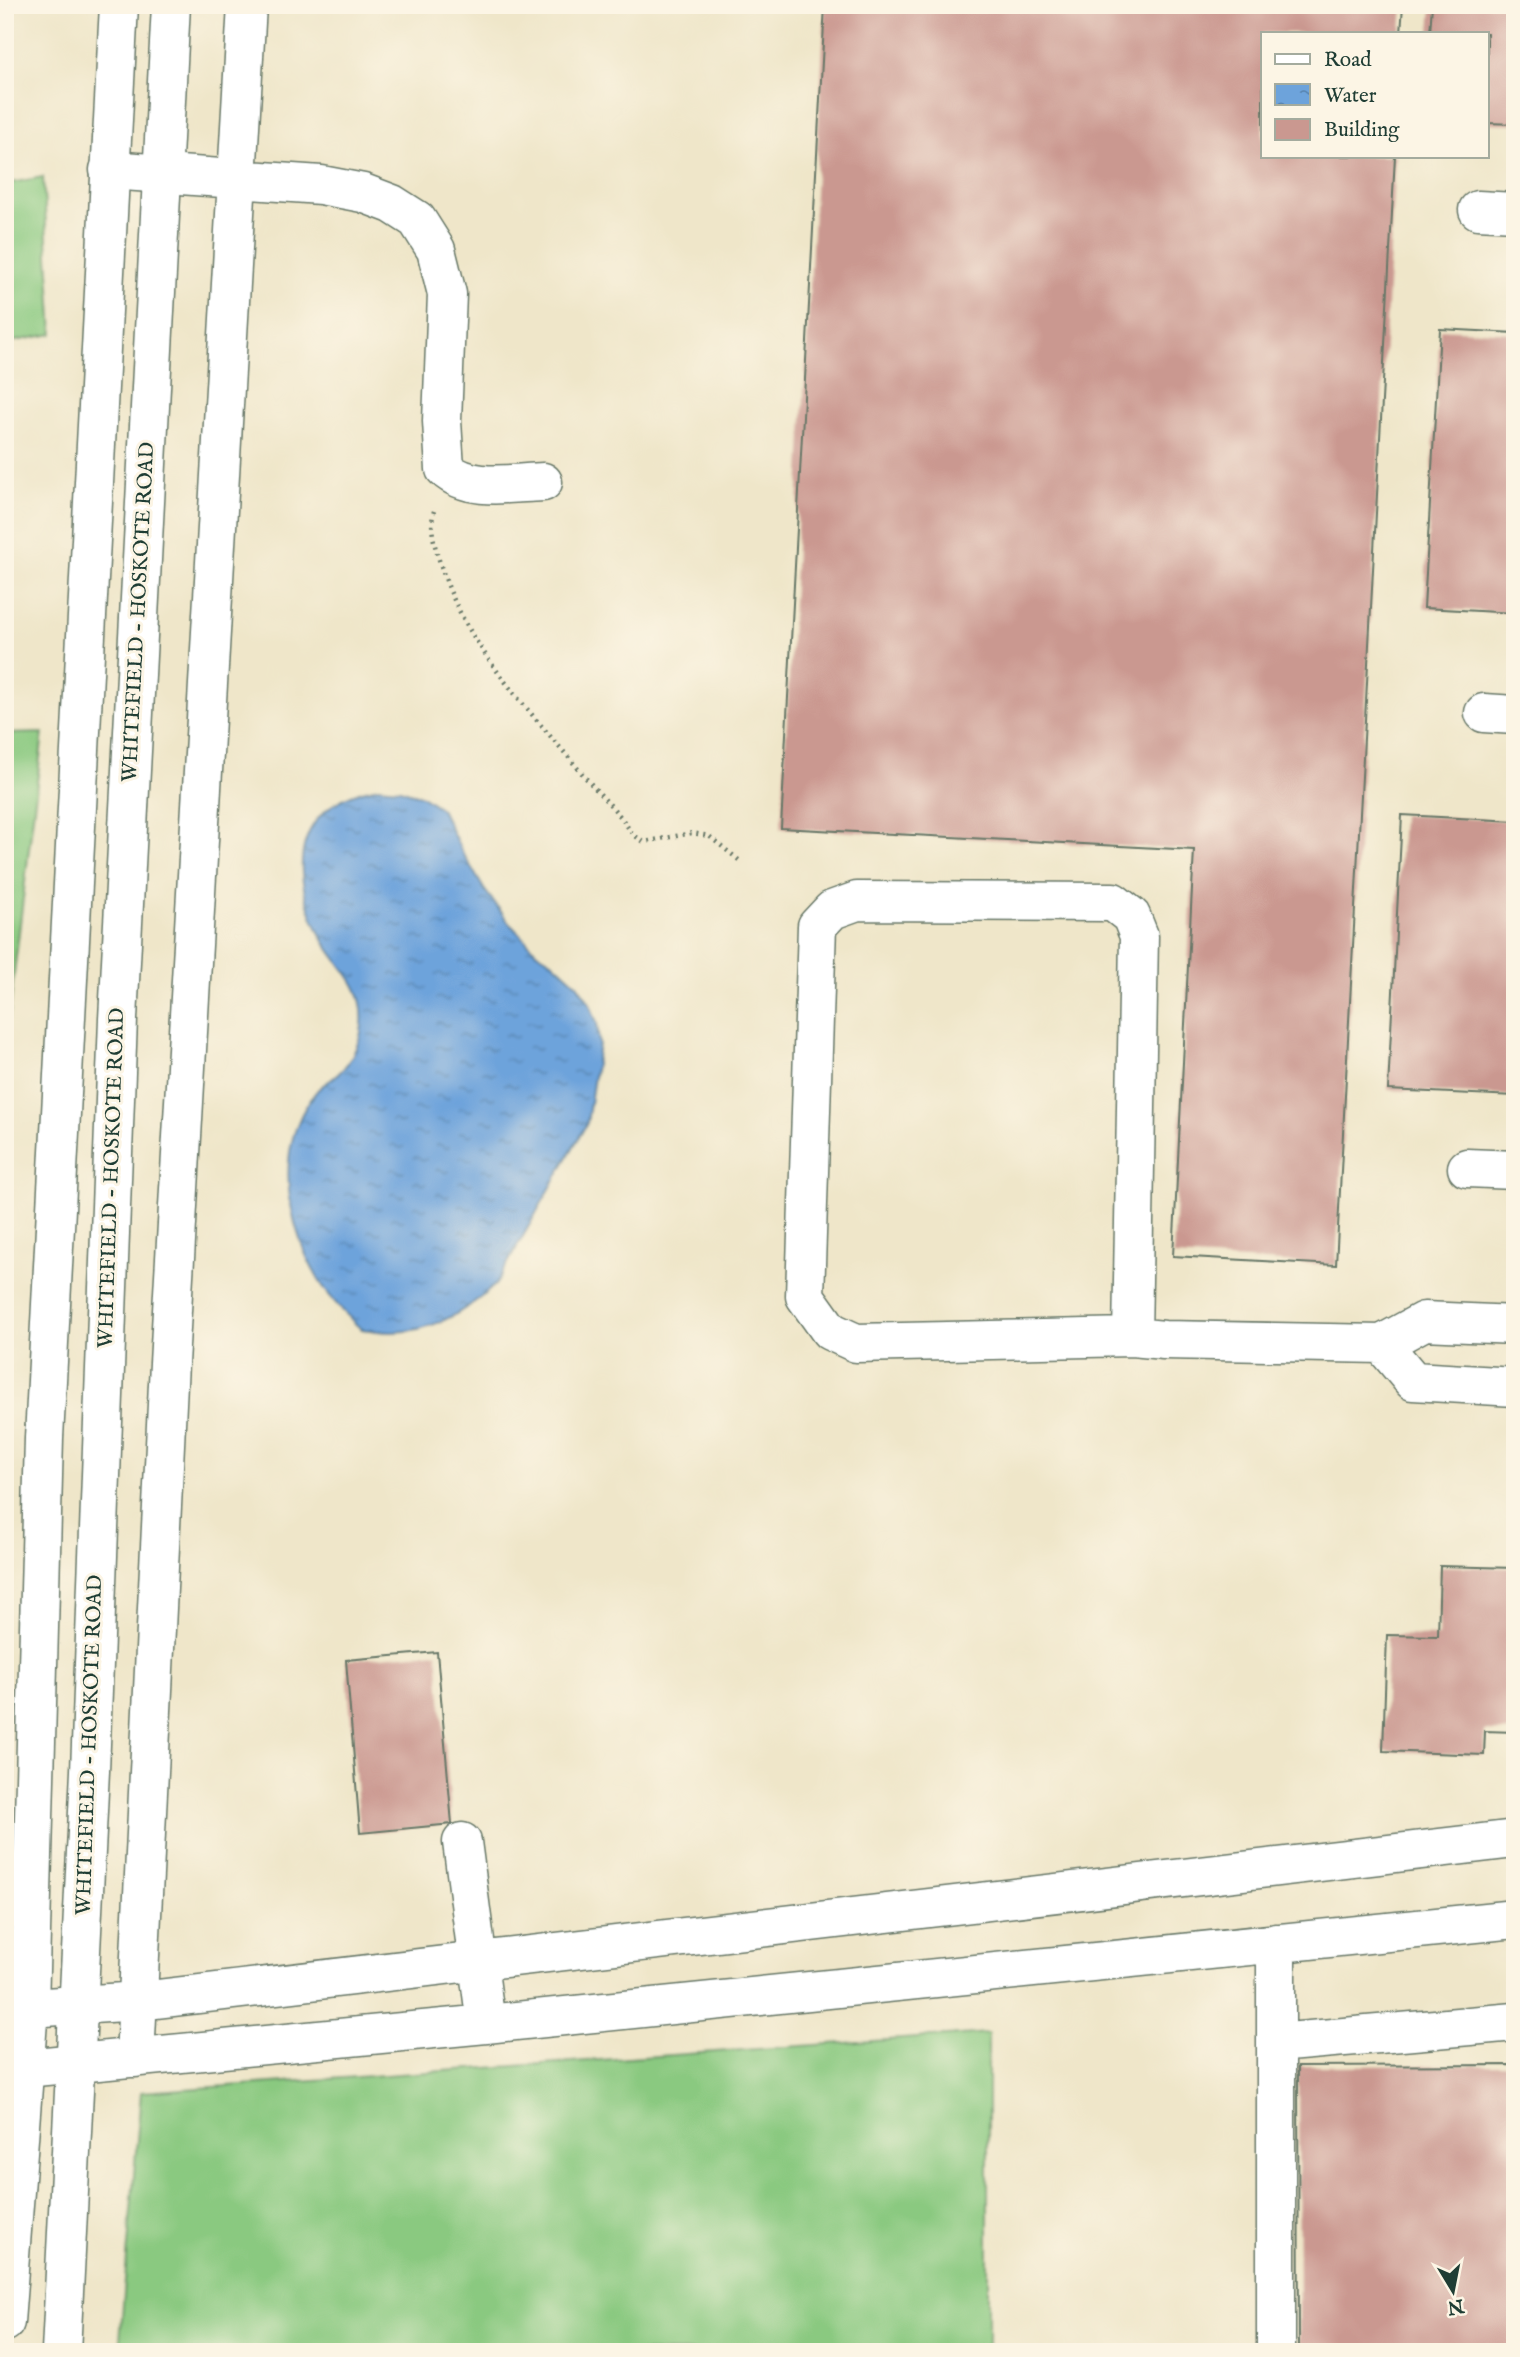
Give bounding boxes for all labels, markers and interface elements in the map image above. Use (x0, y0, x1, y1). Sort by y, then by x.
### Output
legend (1261, 32, 1488, 158)
text: Road (1324, 47, 1372, 74)
text: Water (1324, 83, 1377, 110)
text: Building (1324, 117, 1400, 144)
street label: WHITEFIELD - HOSKOTE ROAD (117, 441, 161, 783)
street label: WHITEFIELD - HOSKOTE ROAD (93, 1007, 131, 1349)
street label: WHITEFIELD - HOSKOTE ROAD (71, 1574, 109, 1916)
north arrow (1418, 2256, 1488, 2326)
text: N (1445, 2292, 1467, 2319)

